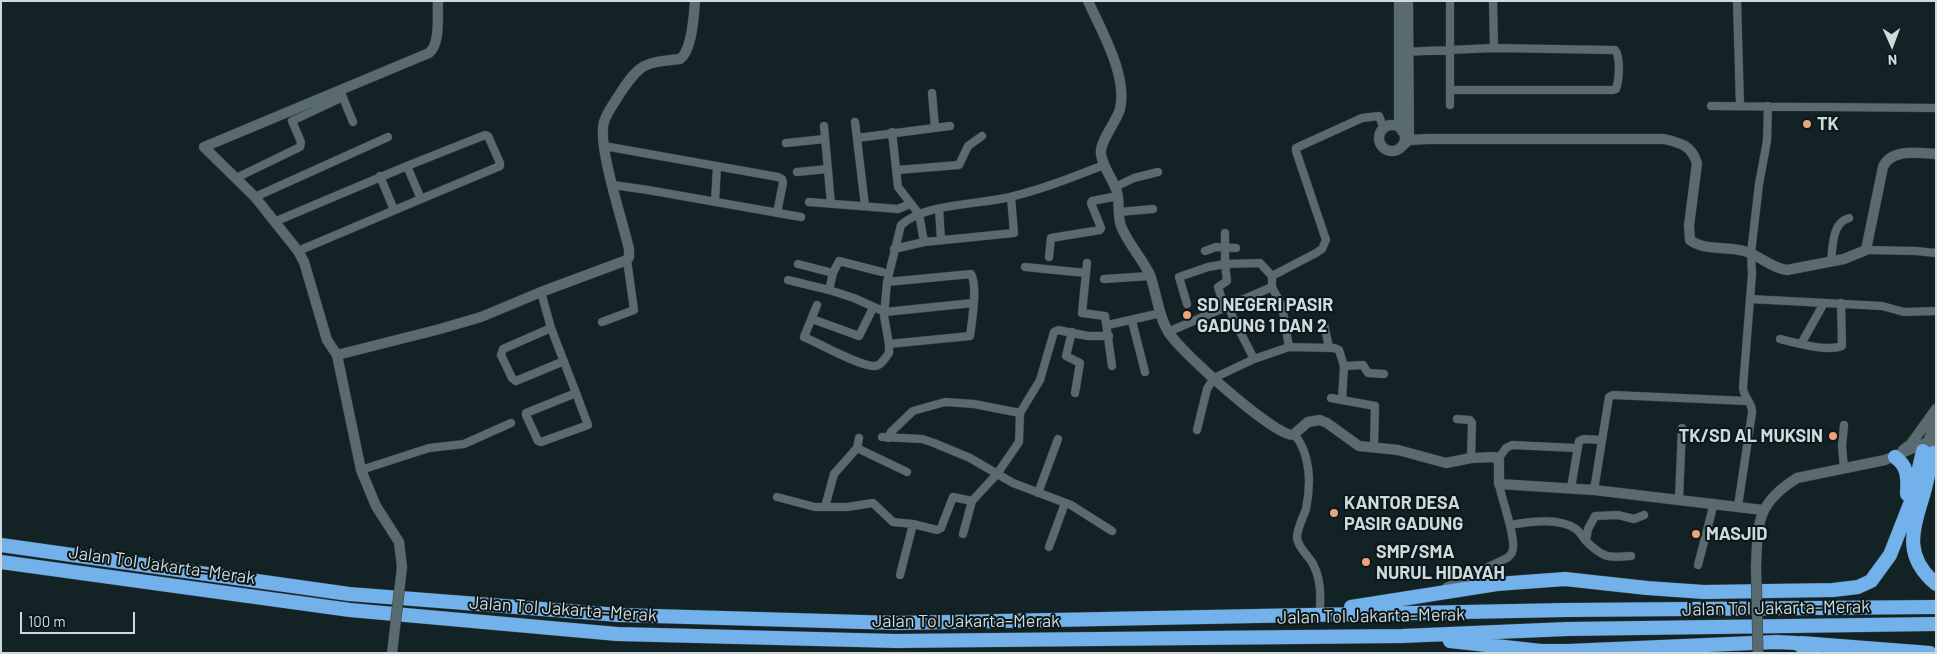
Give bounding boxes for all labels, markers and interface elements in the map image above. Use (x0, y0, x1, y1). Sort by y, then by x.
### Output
north arrow (1867, 20, 1917, 70)
text: N (1888, 52, 1897, 69)
place label: TK (1817, 113, 1839, 135)
marker: TK (1801, 118, 1813, 130)
place label: SD NEGERI PASIR GADUNG 1 DAN 2 (1197, 294, 1333, 336)
marker: SD NEGERI PASIR GADUNG 1 DAN 2 (1181, 309, 1193, 321)
place label: TK/SD AL MUKSIN (1679, 425, 1823, 447)
marker: TK/SD AL MUKSIN (1827, 430, 1839, 442)
place label: KANTOR DESA PASIR GADUNG (1344, 492, 1463, 534)
marker: KANTOR DESA PASIR GADUNG (1328, 507, 1340, 519)
place label: MASJID (1706, 523, 1767, 545)
marker: MASJID (1690, 528, 1702, 540)
street label: Jalan Tol Jakarta–Merak (67, 541, 257, 589)
place label: SMP/SMA NURUL HIDAYAH (1376, 541, 1505, 584)
marker: SMP/SMA NURUL HIDAYAH (1360, 556, 1372, 568)
street label: Jalan Tol Jakarta–Merak (468, 592, 658, 626)
street label: Jalan Tol Jakarta–Merak (1682, 596, 1870, 620)
scale bar (22, 602, 138, 634)
street label: Jalan Tol Jakarta–Merak (1277, 604, 1465, 628)
street label: Jalan Tol Jakarta–Merak (872, 610, 1060, 632)
text: 100 m (28, 612, 66, 630)

